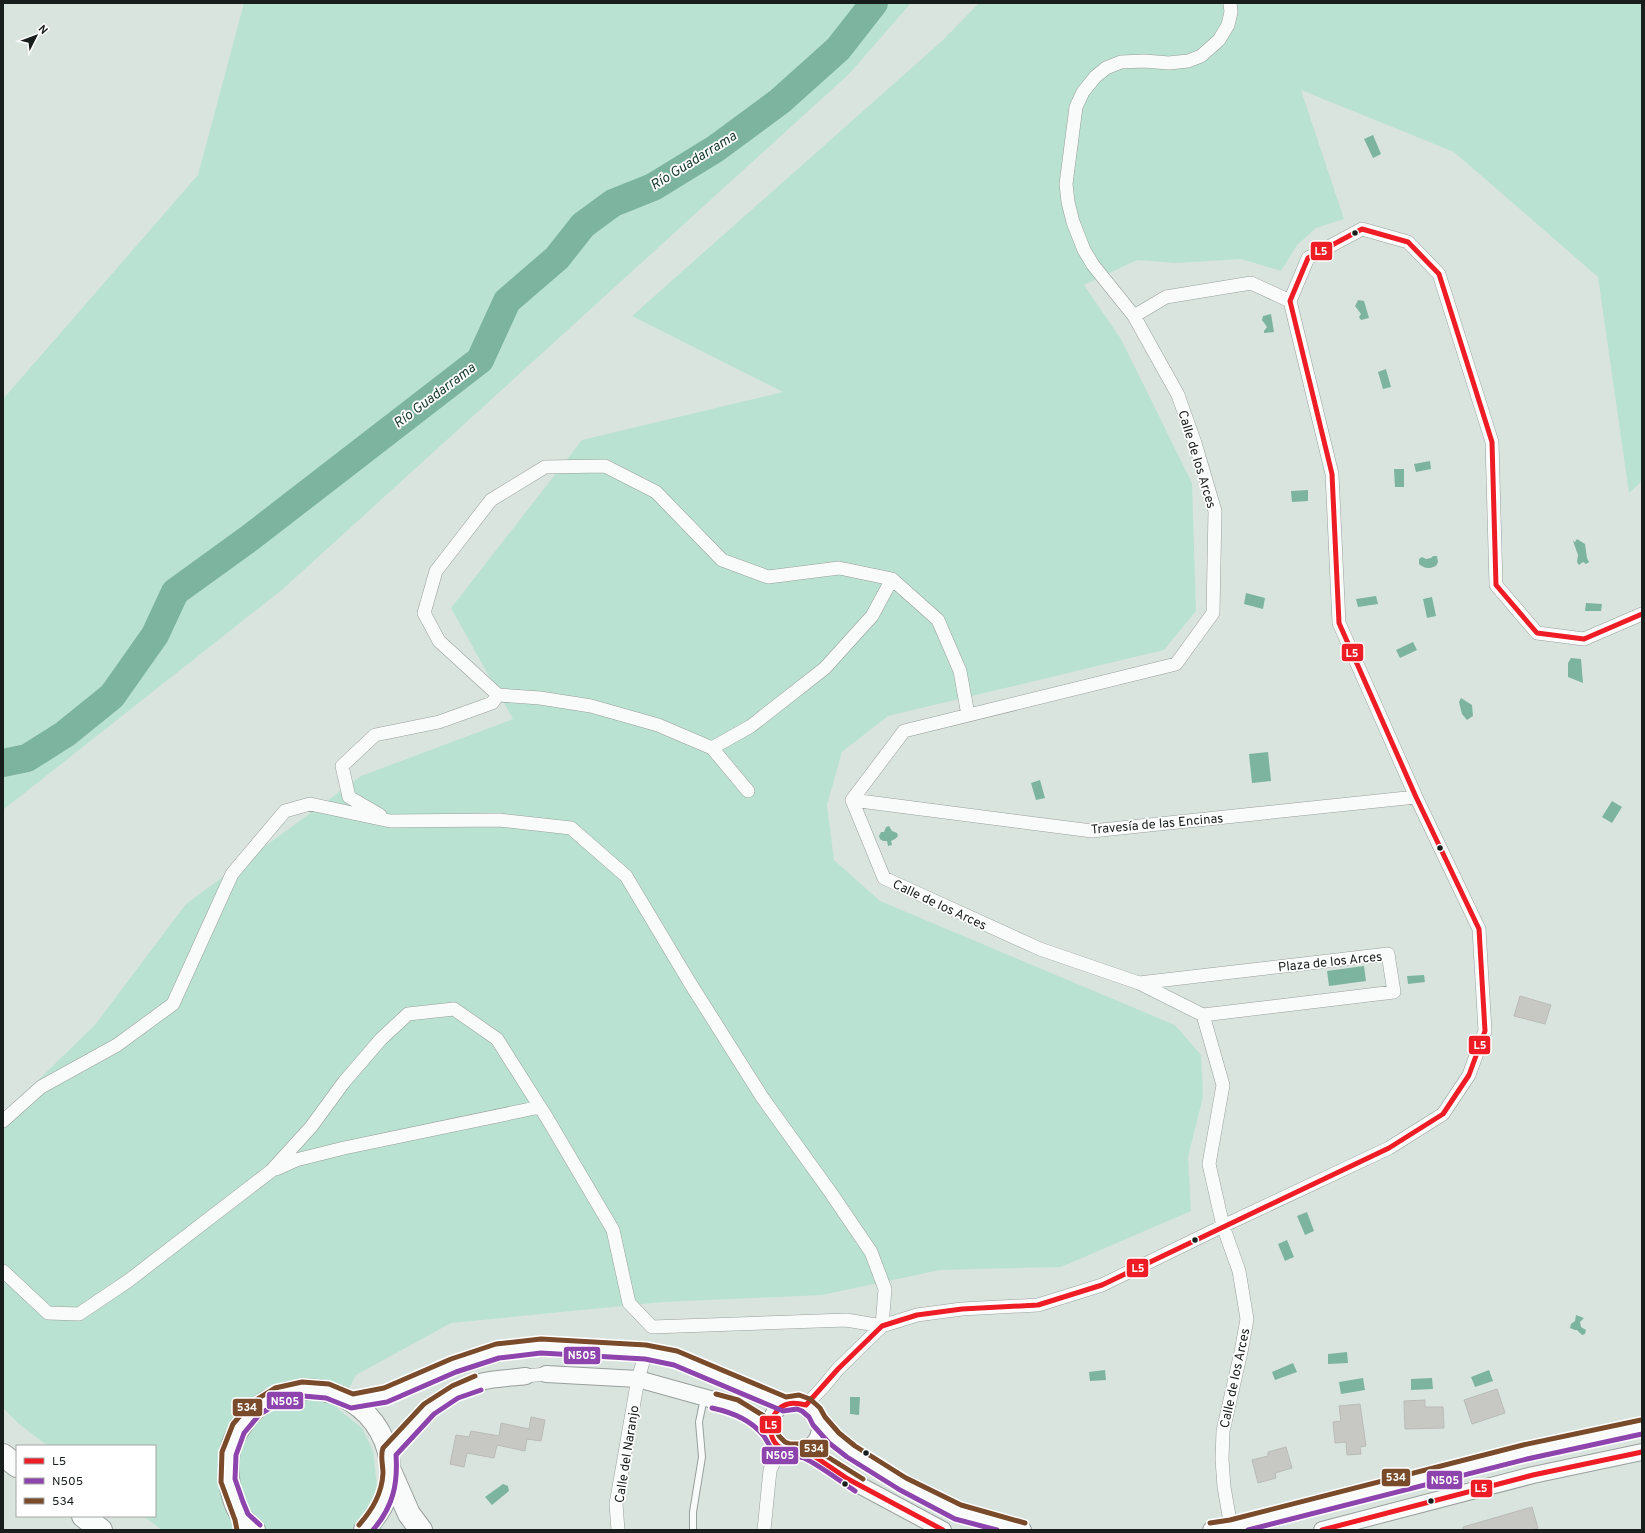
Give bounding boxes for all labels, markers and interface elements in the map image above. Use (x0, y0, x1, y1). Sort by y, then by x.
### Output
north arrow (16, 16, 56, 56)
text: N (35, 22, 51, 38)
water label: Río Guadarrama (648, 128, 741, 194)
unlabelled marker (1350, 228, 1360, 238)
line badge: L5 (1310, 241, 1333, 261)
text: L5 (1315, 245, 1328, 259)
water label: Río Guadarrama (391, 359, 480, 433)
street label: Calle de los Arces (1174, 409, 1219, 511)
line badge: L5 (1341, 643, 1364, 662)
text: L5 (1346, 647, 1359, 661)
street label: Travesía de las Encinas (1090, 811, 1224, 839)
unlabelled marker (1435, 843, 1445, 853)
street label: Calle de los Arces (890, 877, 989, 935)
street label: Plaza de los Arces (1277, 950, 1383, 976)
line badge: L5 (1468, 1035, 1491, 1055)
text: L5 (1474, 1039, 1487, 1053)
unlabelled marker (1190, 1235, 1200, 1245)
line badge: L5 (1126, 1258, 1149, 1278)
text: L5 (1132, 1262, 1145, 1276)
street label: Calle de los Arces (1218, 1327, 1254, 1430)
line badge: N505 (563, 1346, 601, 1365)
text: N505 (568, 1349, 597, 1363)
line badge: N505 (266, 1391, 304, 1410)
text: N505 (271, 1395, 300, 1409)
line badge: 534 (232, 1398, 263, 1417)
text: 534 (237, 1401, 257, 1415)
street label: Calle del Naranjo (612, 1404, 644, 1504)
line badge: L5 (759, 1415, 782, 1434)
text: L5 (765, 1419, 778, 1433)
line badge: 534 (799, 1439, 829, 1458)
text: 534 (804, 1442, 824, 1456)
legend (16, 1445, 156, 1517)
line badge: N505 (761, 1446, 799, 1465)
unlabelled marker (861, 1448, 871, 1458)
text: N505 (766, 1449, 795, 1463)
text: L5 (52, 1454, 66, 1470)
line badge: 534 (1381, 1468, 1411, 1487)
line badge: N505 (1426, 1470, 1463, 1490)
text: 534 (1386, 1471, 1406, 1485)
text: N505 (52, 1474, 83, 1490)
text: N505 (1431, 1474, 1460, 1488)
unlabelled marker (840, 1479, 850, 1489)
line badge: L5 (1470, 1479, 1493, 1498)
text: L5 (1475, 1482, 1488, 1496)
text: 534 (52, 1494, 74, 1510)
unlabelled marker (1426, 1496, 1436, 1506)

